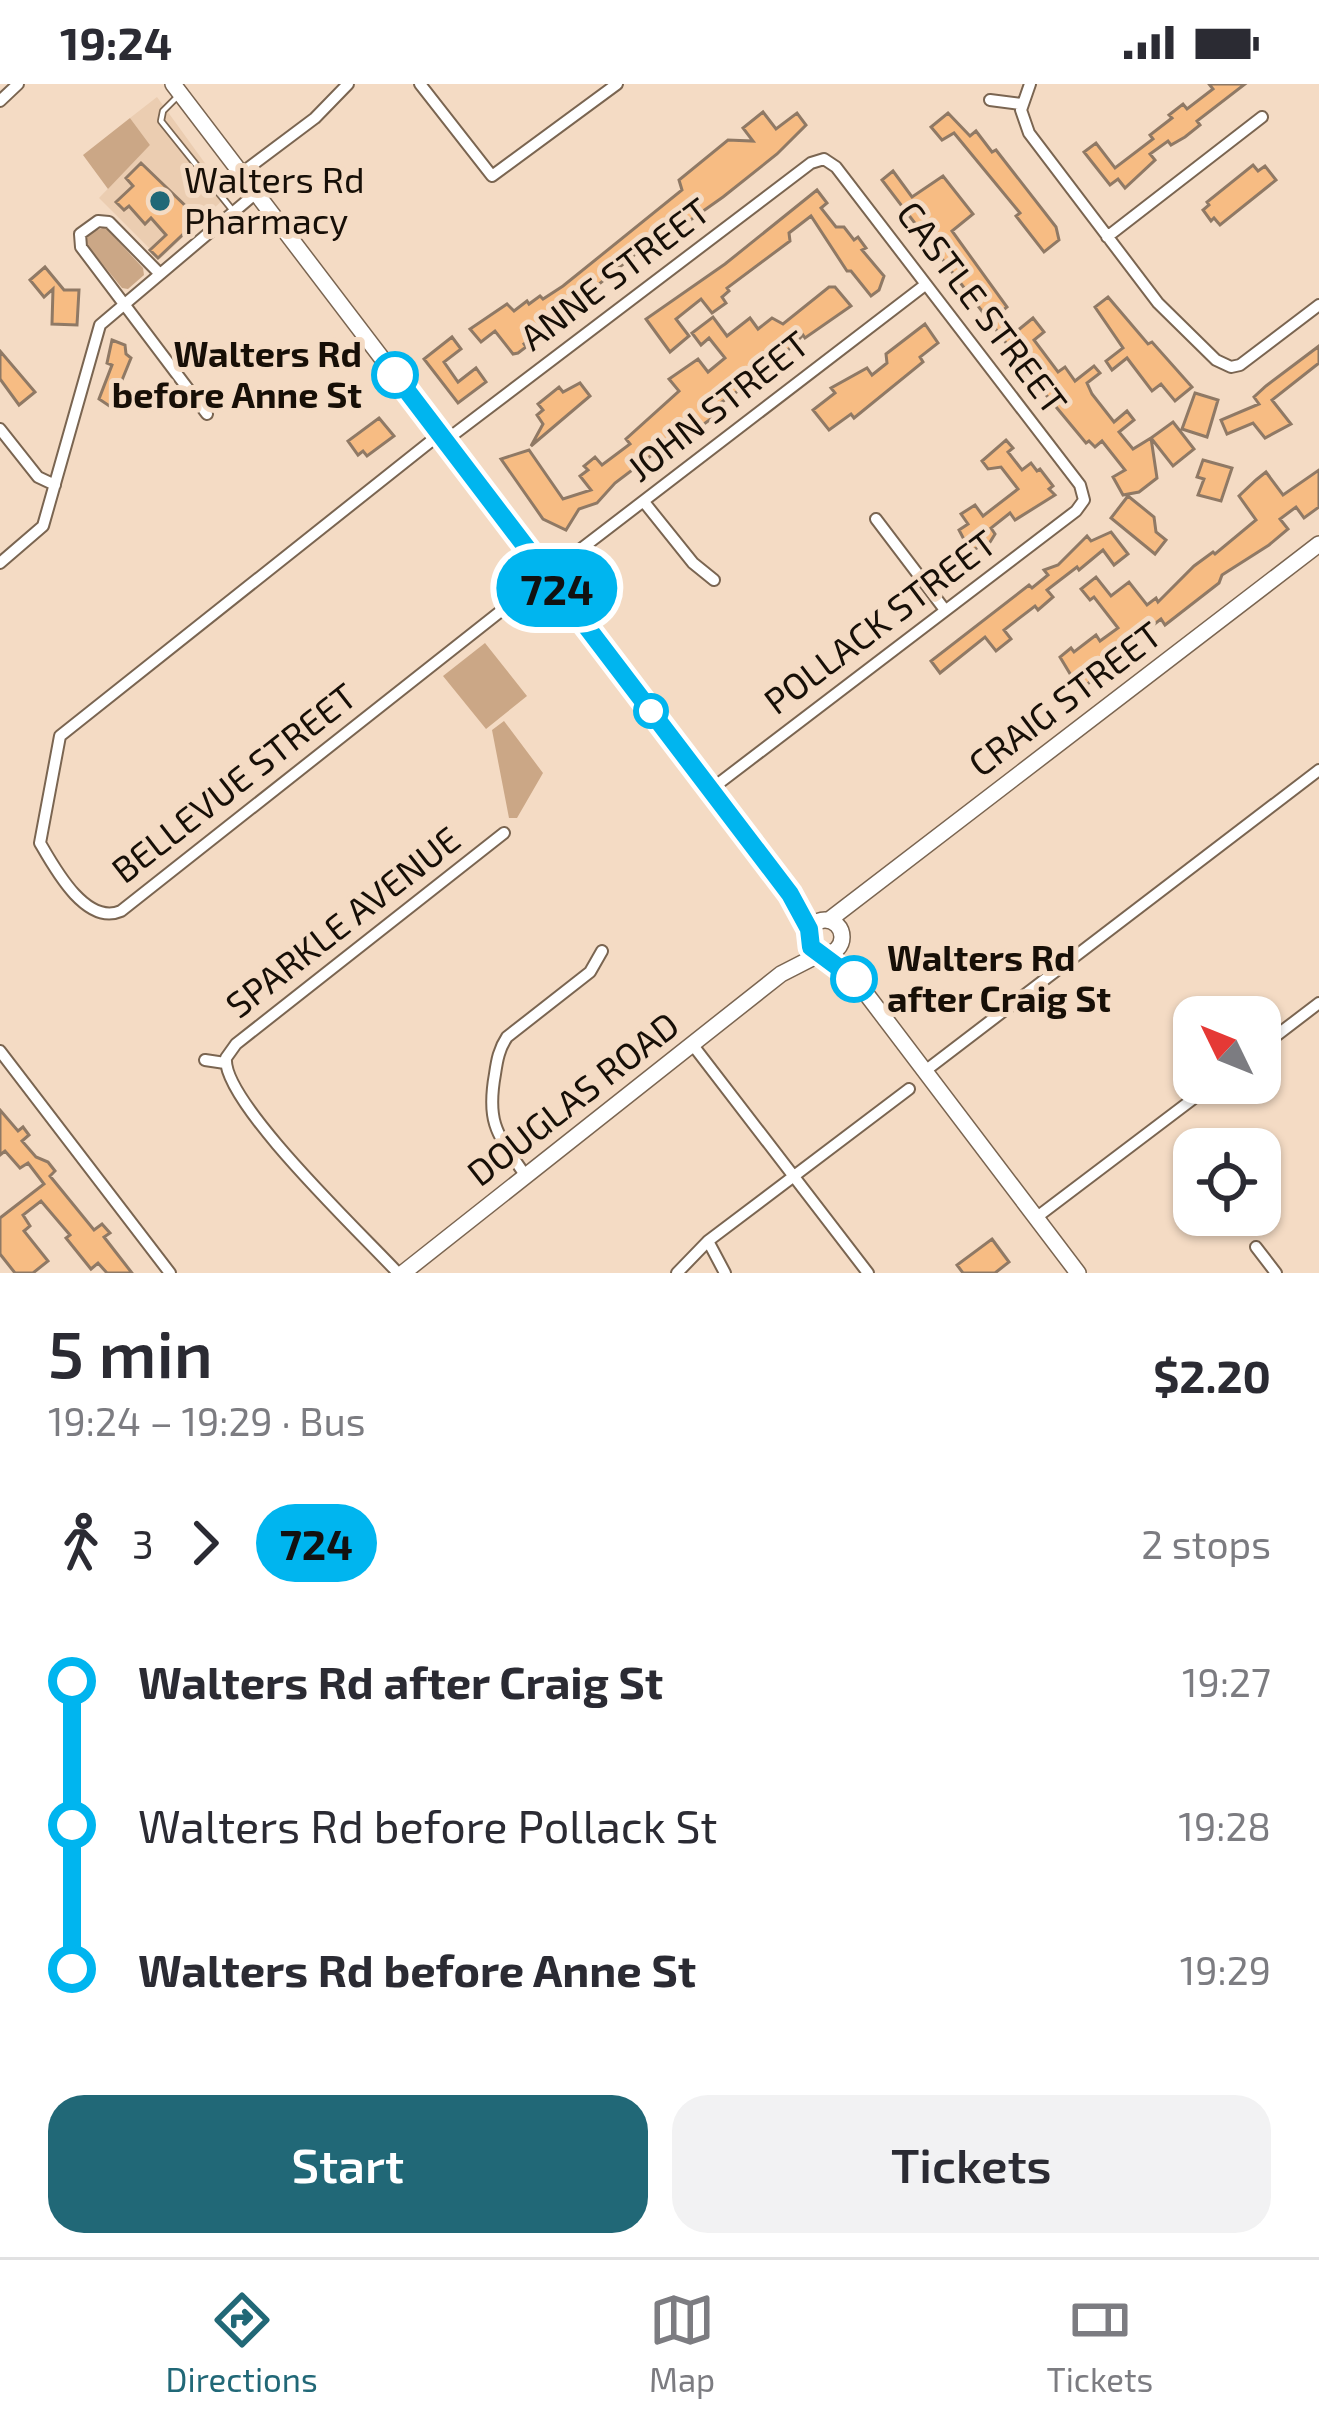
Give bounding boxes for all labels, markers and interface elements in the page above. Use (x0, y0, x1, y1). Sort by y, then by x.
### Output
text: 19:24 (60, 15, 172, 69)
place label: Walters Rd Pharmacy (184, 157, 365, 241)
marker: Walters Rd Pharmacy (147, 188, 173, 214)
street label: ANNE STREET (511, 188, 717, 358)
street label: CASTLE STREET (889, 192, 1077, 422)
street label: JOHN STREET (618, 321, 816, 489)
place label: Walters Rd before Anne St (112, 331, 362, 415)
marker: Walters Rd before Anne St (373, 353, 417, 397)
street label: POLLACK STREET (755, 520, 1003, 722)
line badge: 724 (488, 549, 626, 627)
text: 724 (520, 563, 594, 613)
street label: CRAIG STREET (959, 611, 1169, 784)
street label: BELLEVUE STREET (102, 673, 364, 891)
unlabelled marker (635, 695, 667, 727)
street label: SPARKLE AVENUE (217, 816, 467, 1025)
place label: Walters Rd after Craig St (887, 935, 1111, 1019)
marker: Walters Rd after Craig St (832, 957, 876, 1001)
north arrow (1173, 996, 1281, 1104)
map controls (1173, 996, 1281, 1236)
street label: DOUGLAS ROAD (458, 1002, 686, 1194)
button: locate (1173, 1128, 1281, 1236)
text: 5 min (48, 1312, 213, 1391)
text: $2.20 (1153, 1348, 1271, 1402)
text: 19:24 – 19:29 · Bus (48, 1397, 366, 1444)
icon: walk (48, 1510, 114, 1576)
icon: forward (172, 1510, 238, 1576)
text: 724 (280, 1518, 353, 1568)
text: 3 (132, 1520, 154, 1567)
text: 2 stops (1141, 1520, 1271, 1567)
text: Walters Rd after Craig St (138, 1654, 663, 1708)
text: 19:27 (1182, 1658, 1271, 1705)
text: Walters Rd before Pollack St (138, 1798, 717, 1852)
text: 19:28 (1178, 1802, 1271, 1849)
text: Walters Rd before Anne St (138, 1942, 696, 1996)
text: 19:29 (1180, 1946, 1271, 1993)
button: Start (48, 2095, 648, 2233)
button: Tickets (672, 2095, 1271, 2233)
tab: Directions (166, 2287, 318, 2399)
tab: Map (649, 2287, 715, 2399)
tab: Tickets (1046, 2287, 1153, 2399)

